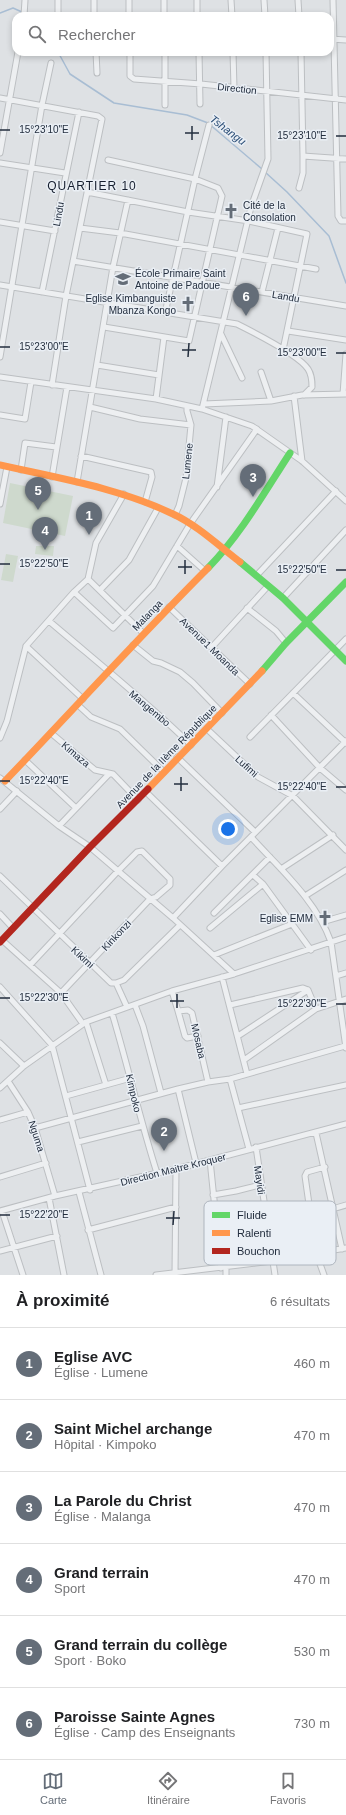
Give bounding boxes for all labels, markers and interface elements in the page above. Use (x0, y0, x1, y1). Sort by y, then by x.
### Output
search box (12, 12, 334, 56)
icon: search (26, 23, 48, 45)
text: Rechercher (58, 26, 136, 43)
street label: Direction (217, 81, 257, 96)
water label: Tshangu (208, 113, 248, 147)
text: 15°23'10"E (19, 124, 69, 135)
text: 15°23'10"E (277, 130, 327, 141)
district label: QUARTIER 10 (47, 179, 137, 193)
place label: Cité de la Consolation (243, 200, 296, 223)
street label: Lindu (51, 201, 66, 227)
church icon: Cité de la Consolation (222, 202, 240, 220)
place label: École Primaire Saint Antoine de Padoue (135, 267, 226, 291)
school or university icon: École Primaire Saint Antoine de Padoue (114, 270, 132, 288)
pin: 6 (233, 283, 259, 316)
street label: Landu (271, 289, 301, 304)
place label: Eglise Kimbanguiste Mbanza Kongo (85, 293, 176, 316)
church icon: Eglise Kimbanguiste Mbanza Kongo (179, 295, 197, 313)
text: 15°23'00"E (19, 341, 69, 352)
text: 15°23'00"E (277, 347, 327, 358)
street label: Lumene (180, 442, 195, 480)
pin: 3 (240, 464, 266, 497)
pin: 5 (25, 477, 51, 510)
pin: 1 (76, 502, 102, 535)
pin: 4 (32, 517, 58, 550)
text: 15°22'50"E (19, 558, 69, 569)
text: 15°22'50"E (277, 564, 327, 575)
street label: Malanga (130, 597, 165, 633)
street label: Avenue1 Moanda (178, 615, 242, 678)
street label: Mangembo (127, 688, 173, 729)
street label: Avenue de la IIème République (114, 702, 219, 810)
street label: Kimaza (59, 739, 92, 770)
street label: Lufimi (233, 753, 260, 779)
text: 15°22'40"E (19, 775, 69, 786)
text: 15°22'40"E (277, 781, 327, 792)
your location (218, 819, 238, 839)
church icon: Eglise EMM (316, 909, 334, 927)
place label: Eglise EMM (260, 913, 313, 924)
street label: Kinkonzi (99, 918, 133, 953)
street label: Kikimi (69, 944, 96, 970)
text: 15°22'30"E (19, 992, 69, 1003)
text: 15°22'30"E (277, 998, 327, 1009)
street label: Mosaba (189, 1023, 208, 1060)
street label: Kimpoko (124, 1073, 143, 1114)
pin: 2 (151, 1118, 177, 1151)
street label: Nguma (26, 1119, 47, 1154)
street label: Direction Maitre Kroquer (119, 1151, 228, 1188)
street label: Mayidi (252, 1165, 267, 1195)
legend (204, 1201, 336, 1265)
text: 15°22'20"E (19, 1209, 69, 1220)
text: Fluide (237, 1209, 267, 1221)
text: Ralenti (237, 1227, 271, 1239)
text: Bouchon (237, 1245, 280, 1257)
text: À proximité (16, 1291, 110, 1310)
text: 6 résultats (270, 1294, 330, 1309)
text: Eglise AVC (54, 1348, 132, 1365)
text: 1 (25, 1356, 33, 1371)
text: 460 m (294, 1356, 330, 1371)
text: Église · Lumene (54, 1365, 148, 1380)
text: Saint Michel archange (54, 1420, 212, 1437)
text: 2 (25, 1428, 33, 1443)
text: 470 m (294, 1428, 330, 1443)
text: Hôpital · Kimpoko (54, 1437, 157, 1452)
text: La Parole du Christ (54, 1492, 192, 1509)
text: 3 (25, 1500, 33, 1515)
text: 470 m (294, 1500, 330, 1515)
text: Église · Malanga (54, 1509, 151, 1524)
text: Grand terrain (54, 1564, 149, 1581)
text: 4 (25, 1572, 33, 1587)
text: 470 m (294, 1572, 330, 1587)
text: Sport (54, 1581, 85, 1596)
text: Grand terrain du collège (54, 1636, 227, 1653)
text: 5 (25, 1644, 33, 1659)
text: 530 m (294, 1644, 330, 1659)
text: Sport · Boko (54, 1653, 126, 1668)
text: Paroisse Sainte Agnes (54, 1708, 215, 1725)
text: 6 (25, 1716, 33, 1731)
text: 730 m (294, 1716, 330, 1731)
text: Église · Camp des Enseignants (54, 1725, 235, 1740)
tab: Carte (40, 1770, 67, 1806)
tab: Itinéraire (147, 1770, 190, 1806)
tab: Favoris (270, 1770, 306, 1806)

